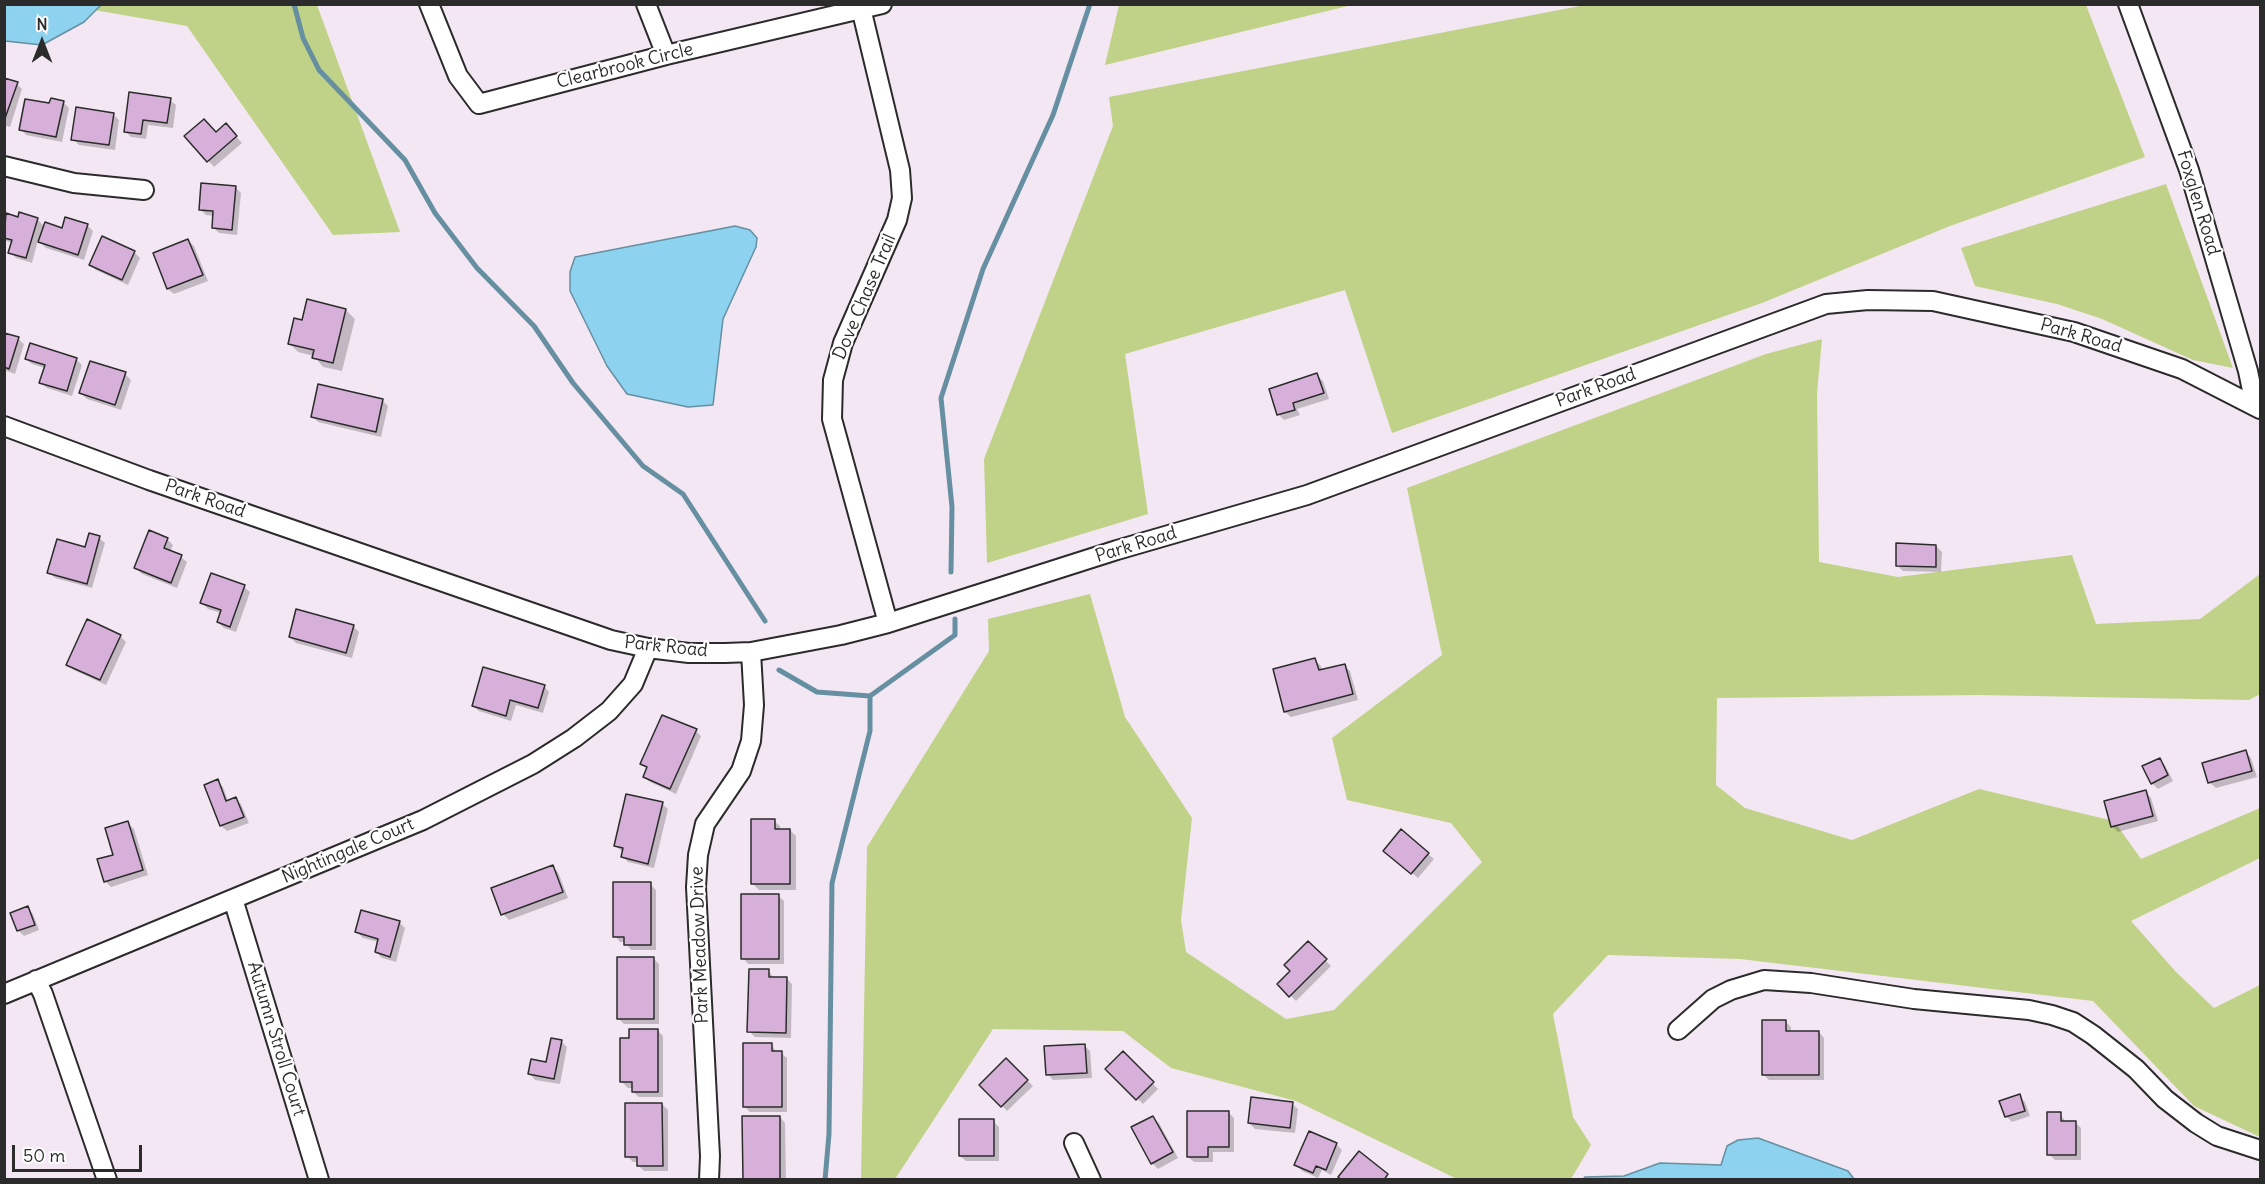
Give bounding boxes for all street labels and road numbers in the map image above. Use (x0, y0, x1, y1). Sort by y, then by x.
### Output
street label: Clearbrook Circle (554, 39, 696, 93)
street label: Foxglen Road (2172, 148, 2224, 258)
street label: Dove Chase Trail (829, 231, 901, 363)
street label: Park Road (2038, 314, 2124, 358)
street label: Park Road (1553, 364, 1639, 412)
street label: Park Road (162, 475, 248, 523)
street label: Park Road (1093, 522, 1179, 568)
street label: Park Road (623, 632, 709, 662)
street label: Nightingale Court (279, 813, 417, 889)
street label: Park Meadow Drive (686, 866, 714, 1024)
street label: Autumn Stroll Court (242, 959, 310, 1119)

